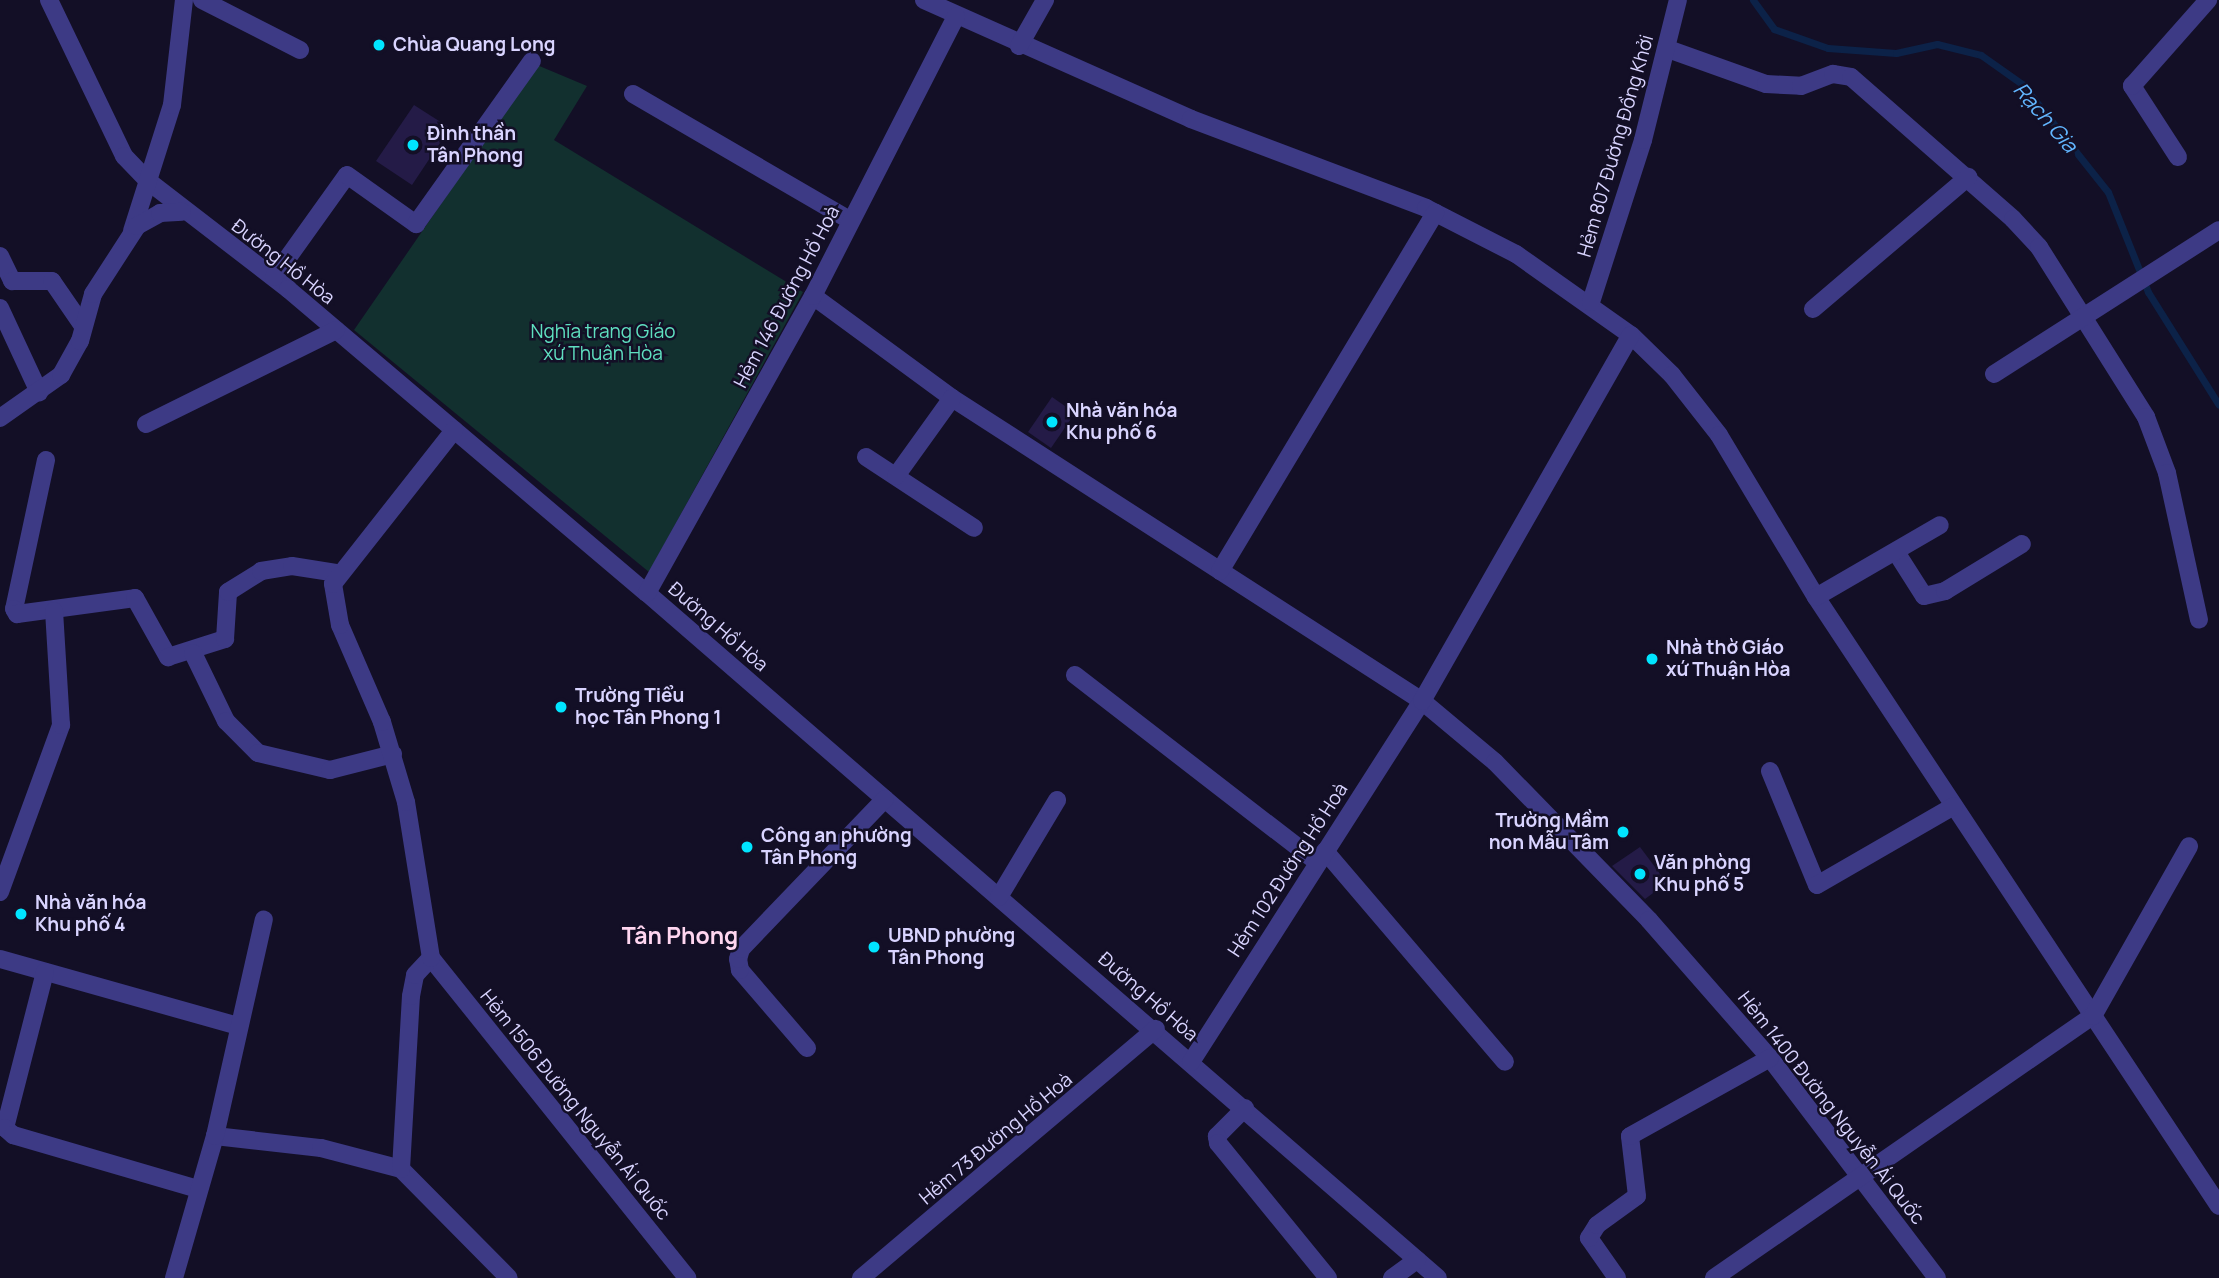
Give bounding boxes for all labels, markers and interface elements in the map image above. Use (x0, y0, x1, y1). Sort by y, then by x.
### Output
street label: Hẻm 807 Đường Đồng Khởi (1573, 32, 1659, 260)
place label: Chùa Quang Long (393, 34, 555, 56)
marker: Chùa Quang Long (371, 37, 387, 53)
water label: Rạch Gia (2009, 77, 2083, 157)
place label: Đình thần Tân Phong (427, 123, 523, 167)
marker: Đình thần Tân Phong (405, 137, 421, 153)
street label: Hẻm 146 Đường Hồ Hoà (729, 202, 845, 392)
street label: Đường Hồ Hòa (227, 215, 339, 309)
park label: Nghĩa trang Giáo xứ Thuận Hòa (531, 321, 675, 365)
place label: Nhà văn hóa Khu phố 6 (1066, 400, 1177, 444)
marker: Nhà văn hóa Khu phố 6 (1044, 414, 1060, 430)
street label: Đường Hồ Hòa (663, 577, 773, 677)
place label: Nhà thờ Giáo xứ Thuận Hòa (1666, 637, 1791, 681)
marker: Nhà thờ Giáo xứ Thuận Hòa (1644, 651, 1660, 667)
place label: Trường Tiểu học Tân Phong 1 (575, 685, 722, 729)
marker: Trường Tiểu học Tân Phong 1 (553, 699, 569, 715)
street label: Hẻm 102 Đường Hồ Hoà (1223, 779, 1353, 961)
place label: Trường Mầm non Mẫu Tâm (1489, 810, 1609, 854)
marker: Trường Mầm non Mẫu Tâm (1615, 824, 1631, 840)
place label: Công an phường Tân Phong (761, 825, 912, 869)
marker: Công an phường Tân Phong (739, 839, 755, 855)
place label: Văn phòng Khu phố 5 (1654, 852, 1751, 896)
marker: Văn phòng Khu phố 5 (1632, 866, 1648, 882)
place label: Nhà văn hóa Khu phố 4 (35, 892, 146, 936)
marker: Nhà văn hóa Khu phố 4 (13, 906, 29, 922)
district label: Tân Phong (622, 921, 738, 949)
place label: UBND phường Tân Phong (888, 925, 1015, 969)
marker: UBND phường Tân Phong (866, 939, 882, 955)
street label: Đường Hồ Hòa (1093, 947, 1203, 1047)
street label: Hẻm 1506 Đường Nguyễn Ái Quốc (475, 985, 675, 1225)
street label: Hẻm 1400 Đường Nguyễn Ái Quốc (1733, 987, 1929, 1229)
street label: Hẻm 73 Đường Hồ Hoà (915, 1068, 1077, 1210)

